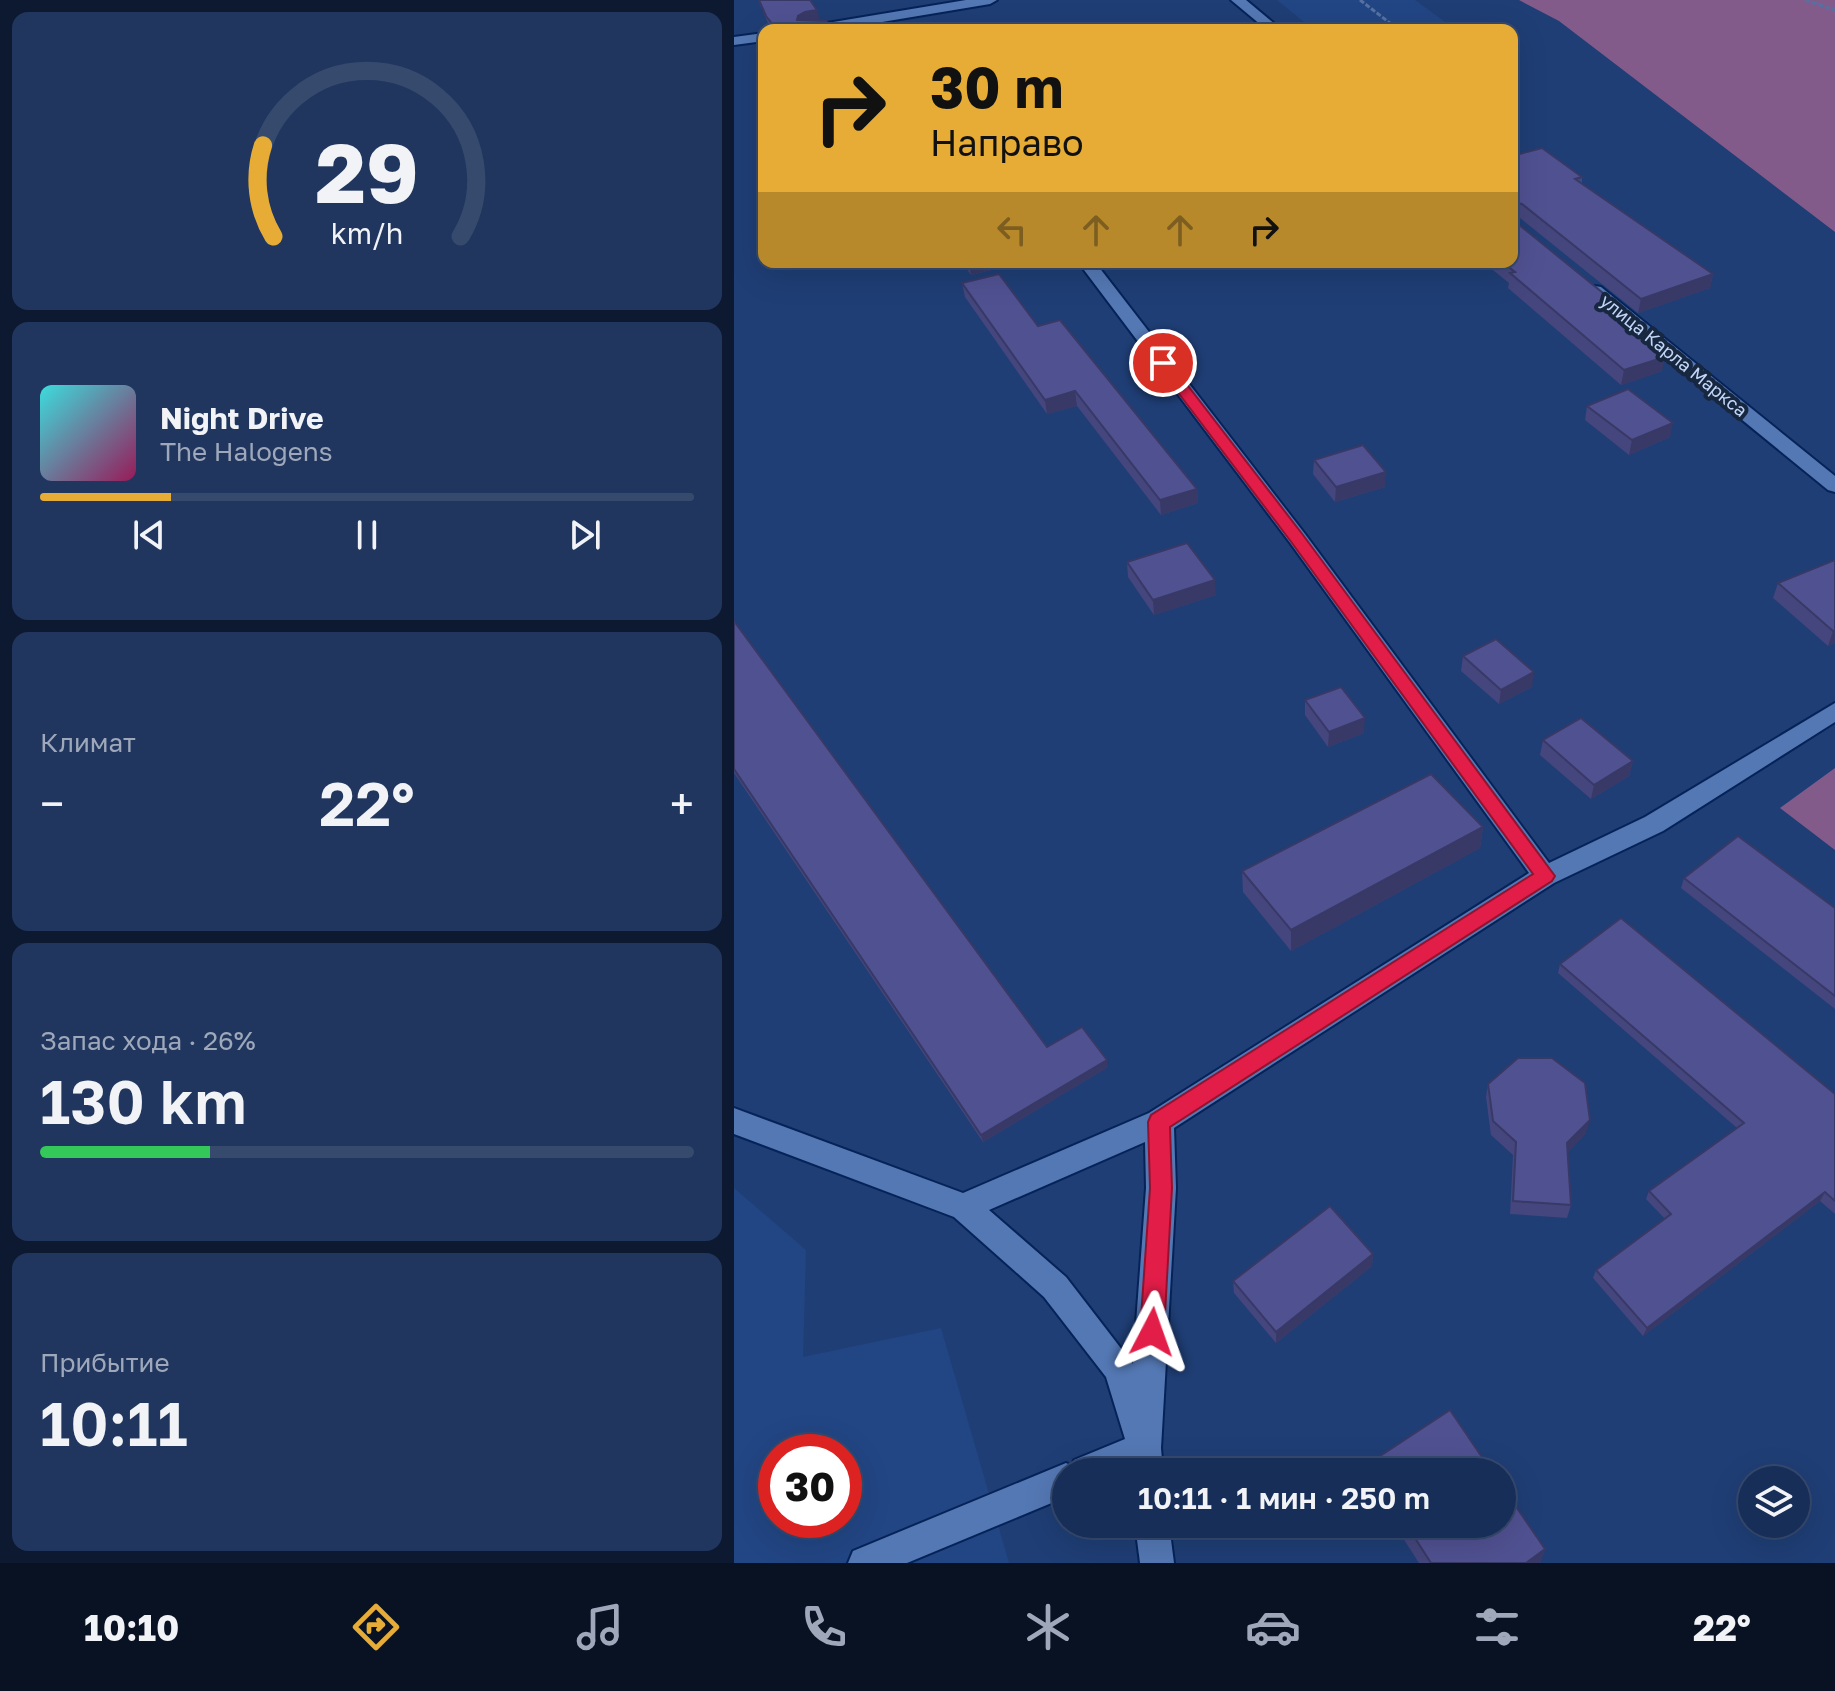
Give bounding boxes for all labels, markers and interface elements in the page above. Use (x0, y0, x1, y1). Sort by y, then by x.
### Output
text: 30 m (930, 53, 1064, 120)
icon: right (798, 56, 902, 160)
text: 29 (315, 121, 419, 221)
text: Направо (930, 121, 1084, 164)
icon: left (990, 208, 1034, 252)
icon: ahead (1074, 208, 1118, 252)
icon: ahead (1158, 208, 1202, 252)
icon: right (1242, 208, 1286, 252)
text: km/h (331, 216, 403, 250)
street label: улица Карла Маркса (1596, 289, 1752, 421)
pin (1129, 329, 1197, 397)
icon: arrive (1141, 341, 1185, 385)
text: Night Drive (160, 400, 324, 436)
text: The Halogens (160, 436, 333, 467)
icon: previous (127, 513, 171, 557)
icon: pause (345, 513, 389, 557)
icon: next (563, 513, 607, 557)
text: Климат (40, 727, 136, 758)
text: 22° (319, 767, 415, 839)
text: − (40, 777, 64, 830)
text: + (670, 777, 694, 830)
text: Запас хода · 26% (40, 1025, 256, 1056)
text: 130 km (40, 1065, 247, 1137)
position arrow (1110, 1290, 1194, 1374)
text: Прибытие (40, 1347, 169, 1378)
text: 10:11 (40, 1387, 188, 1459)
speed limit sign: 30 (758, 1434, 862, 1538)
map controls (1738, 1466, 1810, 1538)
button: layers (1738, 1466, 1810, 1538)
text: 10:11 · 1 мин · 250 m (1138, 1480, 1430, 1516)
icon: directions (348, 1599, 404, 1655)
icon: music (572, 1599, 628, 1655)
icon: phone (796, 1599, 852, 1655)
icon: climate (1020, 1599, 1076, 1655)
icon: car (1245, 1599, 1301, 1655)
icon: filters (1469, 1599, 1525, 1655)
text: 10:10 (84, 1606, 180, 1649)
text: 22° (1693, 1606, 1751, 1649)

